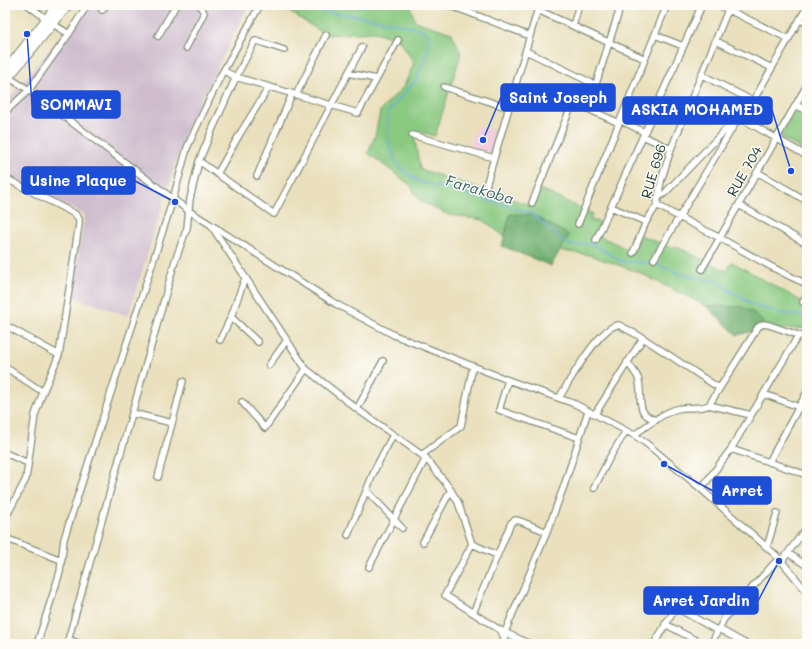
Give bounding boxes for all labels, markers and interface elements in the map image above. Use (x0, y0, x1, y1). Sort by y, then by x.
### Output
callout: Saint Joseph (501, 84, 615, 111)
text: Saint Joseph (509, 87, 607, 107)
callout: SOMMAVI (32, 91, 120, 118)
text: SOMMAVI (40, 94, 112, 114)
callout: ASKIA MOHAMED (623, 97, 772, 124)
text: ASKIA MOHAMED (631, 99, 763, 119)
street label: RUE 696 (636, 141, 670, 201)
street label: RUE 704 (722, 142, 766, 200)
callout: Usine Plaque (22, 167, 135, 194)
text: Usine Plaque (30, 170, 126, 190)
water label: Farakoba (443, 170, 517, 208)
callout: Arret (713, 477, 771, 504)
text: Arret (721, 480, 763, 500)
callout: Arret Jardin (644, 587, 758, 614)
text: Arret Jardin (652, 590, 750, 610)

